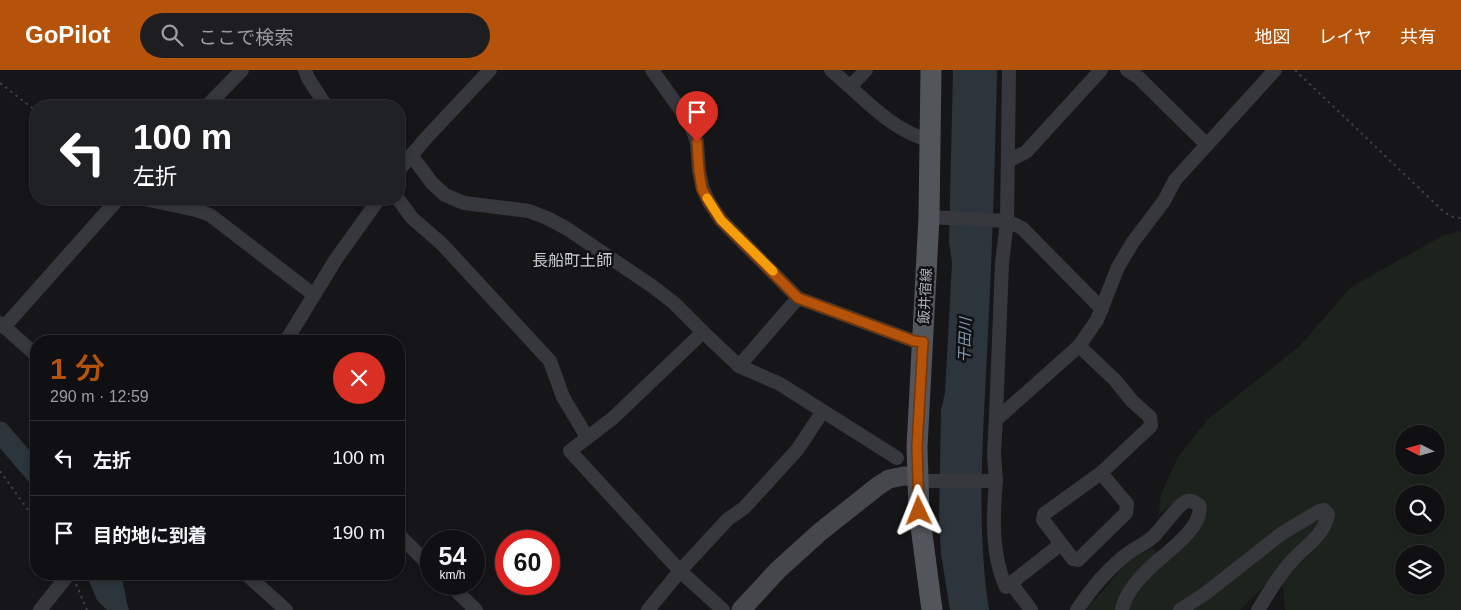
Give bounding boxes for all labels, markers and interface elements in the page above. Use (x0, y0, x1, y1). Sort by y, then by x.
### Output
search box (140, 13, 490, 58)
text: GoPilot (25, 21, 110, 48)
icon: search (158, 21, 186, 49)
text: ここで検索 (198, 27, 293, 48)
text: 地図 (1255, 27, 1291, 47)
text: レイヤ (1319, 27, 1372, 47)
text: 共有 (1400, 27, 1436, 47)
pin (676, 91, 718, 142)
icon: arrive (683, 98, 711, 126)
text: 100 m (133, 117, 232, 156)
icon: left (50, 120, 115, 185)
text: 左折 (133, 164, 177, 189)
district label: 長船町土師 (532, 252, 612, 269)
street label: 飯井宿線 (916, 268, 934, 324)
water label: 干田川 (955, 315, 974, 363)
text: 1 分 (50, 352, 105, 385)
button: close (333, 352, 385, 404)
text: 290 m · 12:59 (50, 388, 149, 405)
north arrow (1395, 425, 1445, 475)
map controls (1395, 425, 1445, 595)
icon: left (50, 444, 78, 472)
text: 100 m (332, 447, 385, 468)
text: 左折 (93, 450, 131, 471)
position arrow (892, 484, 944, 536)
button: search (1395, 485, 1445, 535)
icon: arrive (50, 519, 78, 547)
text: 190 m (332, 522, 385, 543)
text: 目的地に到着 (93, 525, 207, 546)
speed limit sign: 60 (495, 530, 560, 595)
text: 54 (439, 542, 466, 570)
button: layers (1395, 545, 1445, 595)
text: km/h (439, 568, 466, 582)

